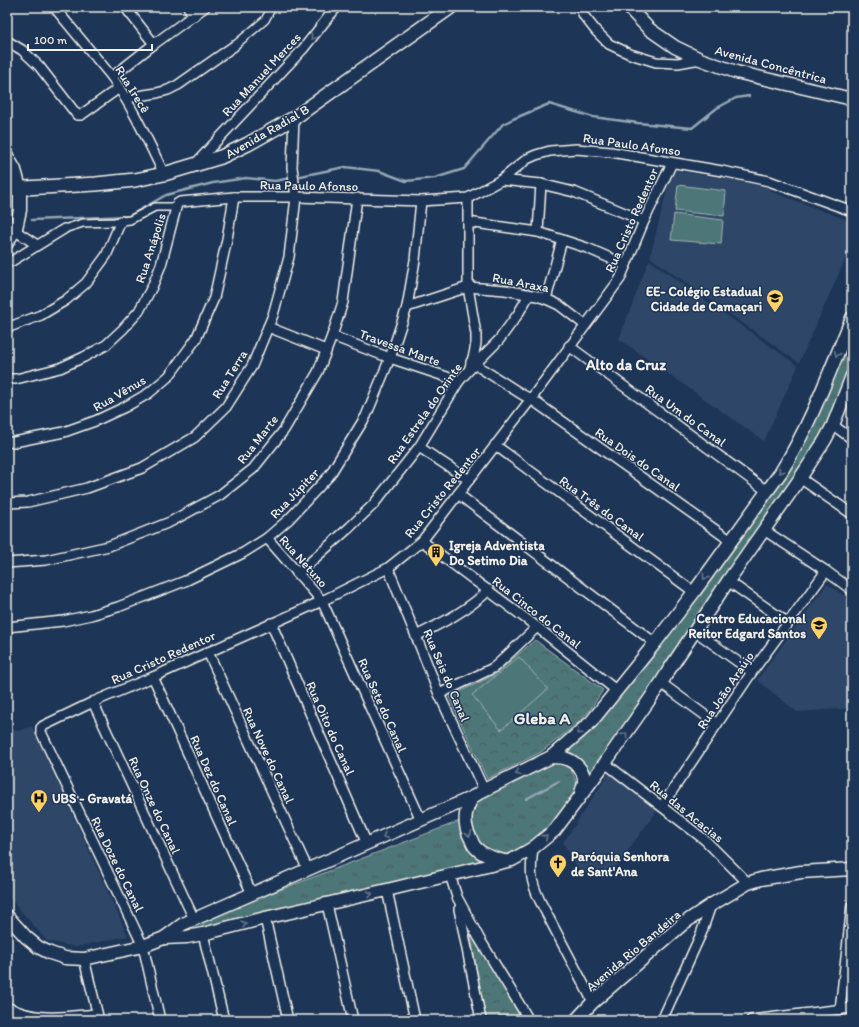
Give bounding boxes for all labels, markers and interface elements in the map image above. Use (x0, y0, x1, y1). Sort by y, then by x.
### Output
scale bar (28, 26, 152, 52)
street label: Rua Manuel Merces (219, 29, 304, 119)
text: 100 m (34, 33, 67, 47)
one-way arrow (310, 33, 317, 40)
street label: Avenida Concêntrica (713, 42, 829, 87)
street label: Rua Irecê (112, 63, 153, 116)
street label: Avenida Radial B (223, 101, 312, 161)
street label: Rua Paulo Afonso (582, 130, 682, 159)
street label: Rua Cristo Redentor (602, 165, 662, 275)
street label: Rua Paulo Afonso (260, 177, 359, 194)
street label: Rua Anápolis (132, 211, 169, 285)
street label: Rua Araxa (491, 270, 551, 295)
place label: EE- Colégio Estadual Cidade de Camaçari (646, 284, 762, 315)
school or university icon: EE- Colégio Estadual Cidade de Camaçari (765, 288, 785, 313)
street label: Travessa Marte (357, 326, 442, 369)
street label: Rua Terra (209, 347, 250, 401)
one-way arrow (834, 350, 842, 358)
district label: Alto da Cruz (585, 356, 666, 374)
street label: Rua Estrela do Orinte (384, 360, 465, 467)
street label: Rua Vênus (90, 372, 149, 415)
street label: Rua Um do Canal (643, 381, 729, 450)
street label: Rua Marte (234, 412, 281, 467)
street label: Rua Dois do Canal (592, 424, 683, 495)
street label: Rua Cristo Redentor (401, 443, 484, 541)
street label: Rua Júpiter (267, 465, 323, 522)
one-way arrow (778, 467, 786, 474)
street label: Rua Três do Canal (556, 473, 647, 544)
street label: Rua Netuno (276, 532, 331, 591)
place label: Igreja Adventista Do Setimo Dia (449, 538, 545, 568)
building icon: Igreja Adventista Do Setimo Dia (426, 542, 446, 567)
one-way arrow (703, 572, 710, 579)
street label: Rua Cinco do Canal (489, 573, 584, 652)
place label: Centro Educacional Reitor Edgard Santos (688, 611, 806, 642)
school or university icon: Centro Educacional Reitor Edgard Santos (809, 615, 829, 640)
street label: Rua Cristo Redentor (109, 627, 218, 687)
street label: Rua Seis do Canal (420, 627, 473, 724)
street label: Rua João Araújo (694, 648, 757, 732)
street label: Rua Sete do Canal (355, 656, 410, 755)
street label: Rua Oito do Canal (303, 679, 358, 778)
street label: Rua Nove do Canal (240, 705, 298, 806)
district label: Gleba A (514, 708, 570, 728)
one-way arrow (576, 727, 584, 735)
one-way arrow (620, 732, 628, 739)
street label: Rua Dez do Canal (187, 733, 240, 828)
street label: Rua Onze do Canal (125, 754, 184, 856)
one-way arrow (514, 768, 522, 776)
street label: Rua das Acacias (647, 777, 727, 846)
hospital icon: UBS - Gravatá (29, 788, 49, 813)
place label: UBS - Gravatá (52, 791, 133, 806)
street label: Rua Doze do Canal (88, 814, 147, 914)
one-way arrow (464, 829, 472, 837)
one-way arrow (382, 831, 390, 839)
one-way arrow (541, 835, 548, 842)
place label: Paróquia Senhora de Sant'Ana (571, 849, 670, 879)
church icon: Paróquia Senhora de Sant'Ana (548, 853, 568, 878)
one-way arrow (367, 891, 374, 899)
street label: Avenida Rio Bandeira (583, 906, 684, 994)
one-way arrow (240, 920, 247, 929)

